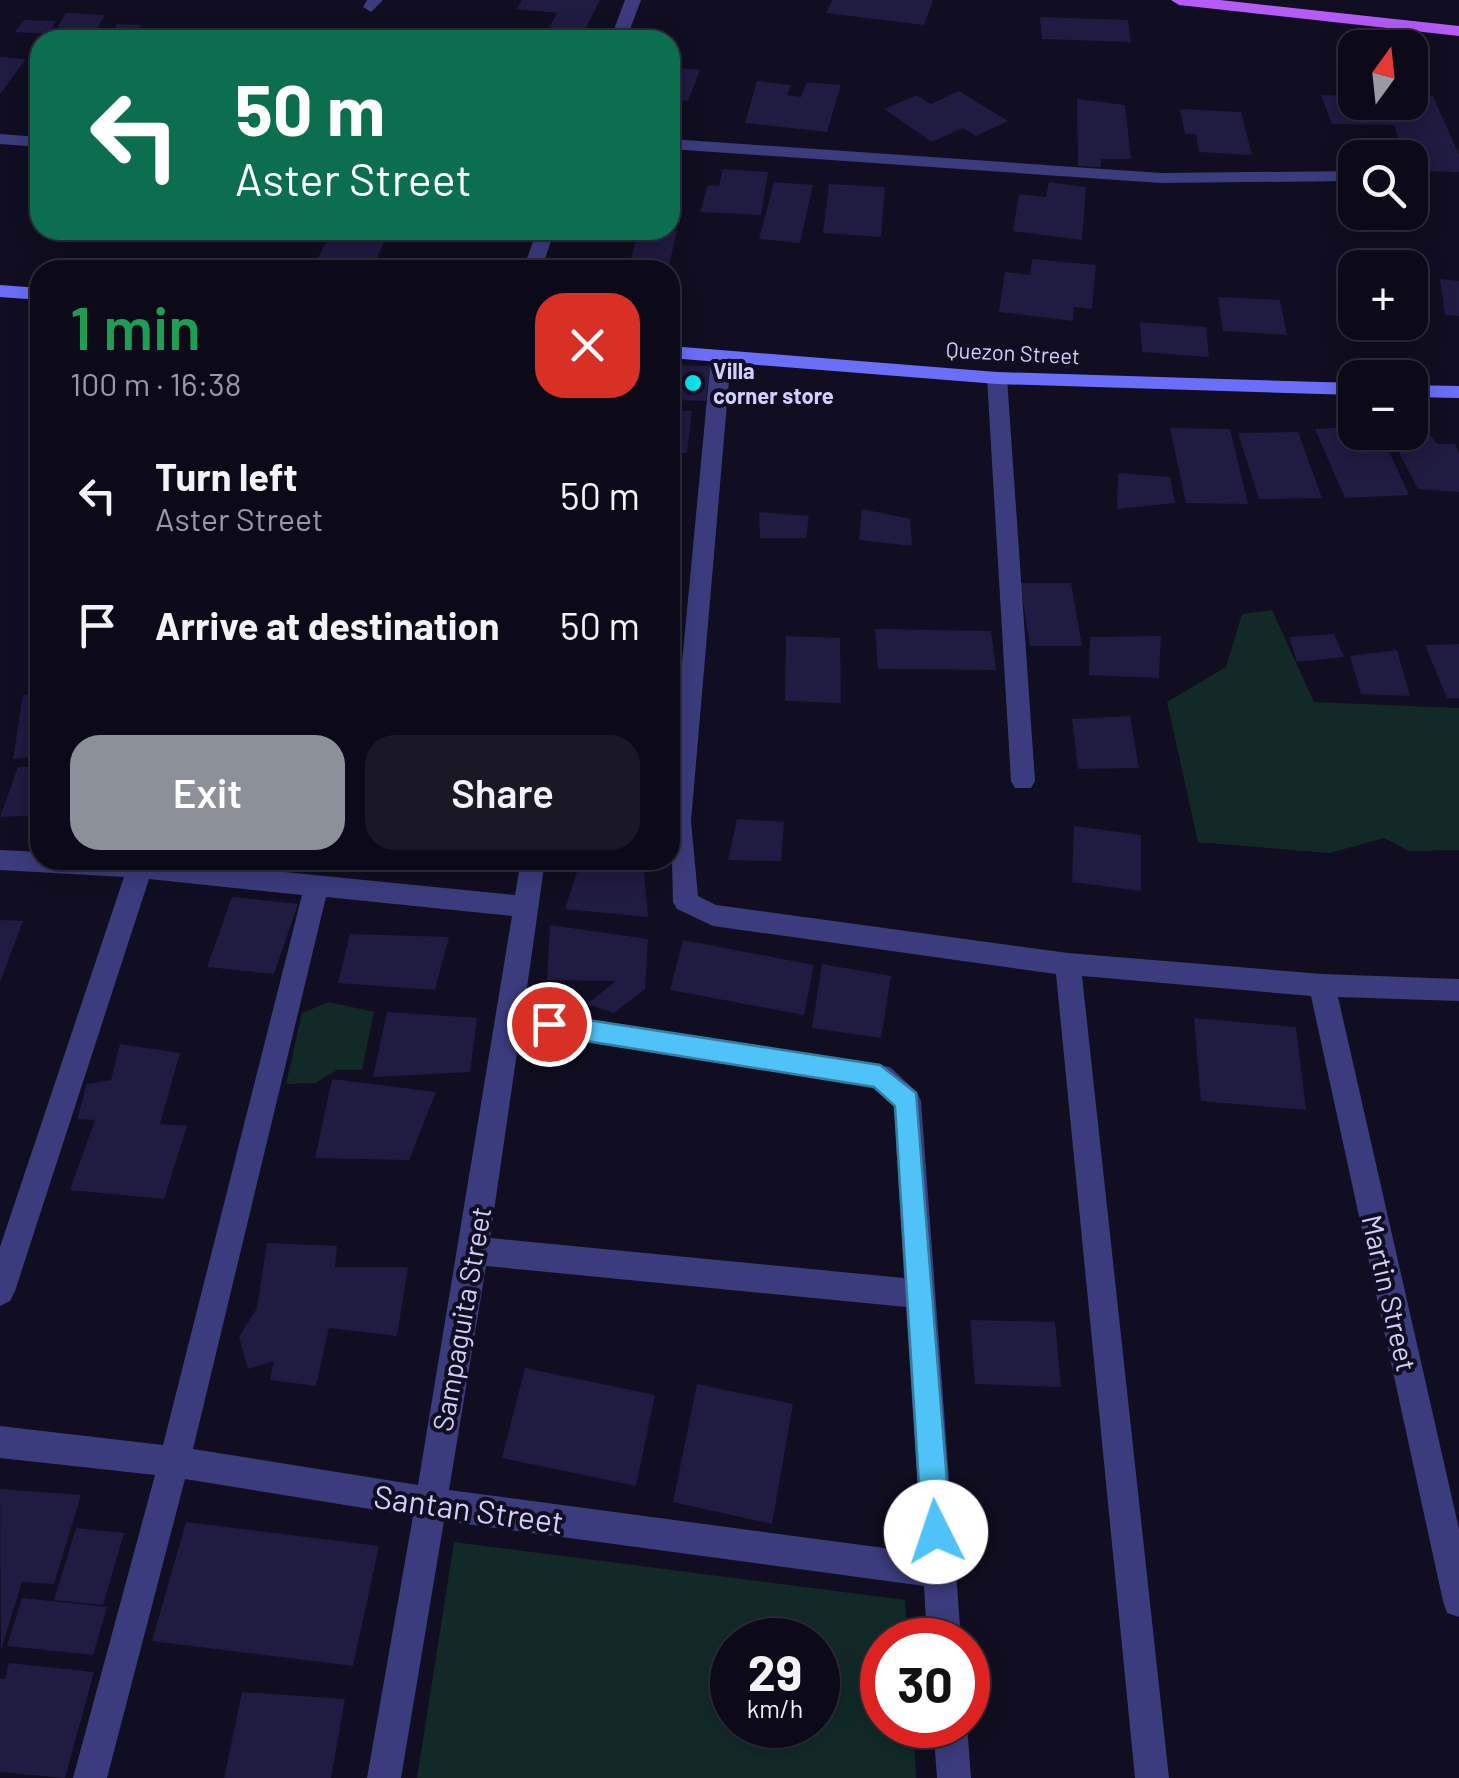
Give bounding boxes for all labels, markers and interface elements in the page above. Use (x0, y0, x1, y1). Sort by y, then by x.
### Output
north arrow (1338, 30, 1428, 120)
map controls (1338, 30, 1428, 450)
text: 50 m (235, 66, 385, 150)
icon: left (70, 70, 200, 200)
button: search (1338, 140, 1428, 230)
text: Aster Street (235, 151, 472, 205)
button: + (1338, 250, 1428, 340)
text: 1 min (70, 290, 201, 362)
button: close (535, 293, 640, 398)
street label: Quezon Street (945, 336, 1081, 368)
place label: Villa corner store (713, 357, 834, 408)
button: − (1338, 360, 1428, 450)
text: 100 m · 16:38 (70, 364, 241, 402)
marker: Villa corner store (682, 372, 704, 394)
text: Turn left (155, 453, 298, 499)
icon: left (70, 468, 125, 523)
text: 50 m (560, 472, 640, 518)
text: Aster Street (155, 499, 323, 537)
icon: arrive (70, 598, 125, 653)
text: Arrive at destination (155, 602, 500, 648)
text: 50 m (560, 602, 640, 648)
button: Exit (70, 735, 345, 850)
button: Share (365, 735, 640, 850)
pin (507, 982, 592, 1067)
icon: arrive (522, 997, 577, 1052)
street label: Sampaguita Street (425, 1204, 497, 1434)
street label: Martin Street (1356, 1212, 1424, 1374)
street label: Santan Street (372, 1476, 566, 1540)
position arrow (884, 1480, 988, 1584)
speed limit sign: 30 (860, 1618, 990, 1748)
text: 29 (748, 1641, 802, 1701)
text: km/h (747, 1693, 803, 1723)

